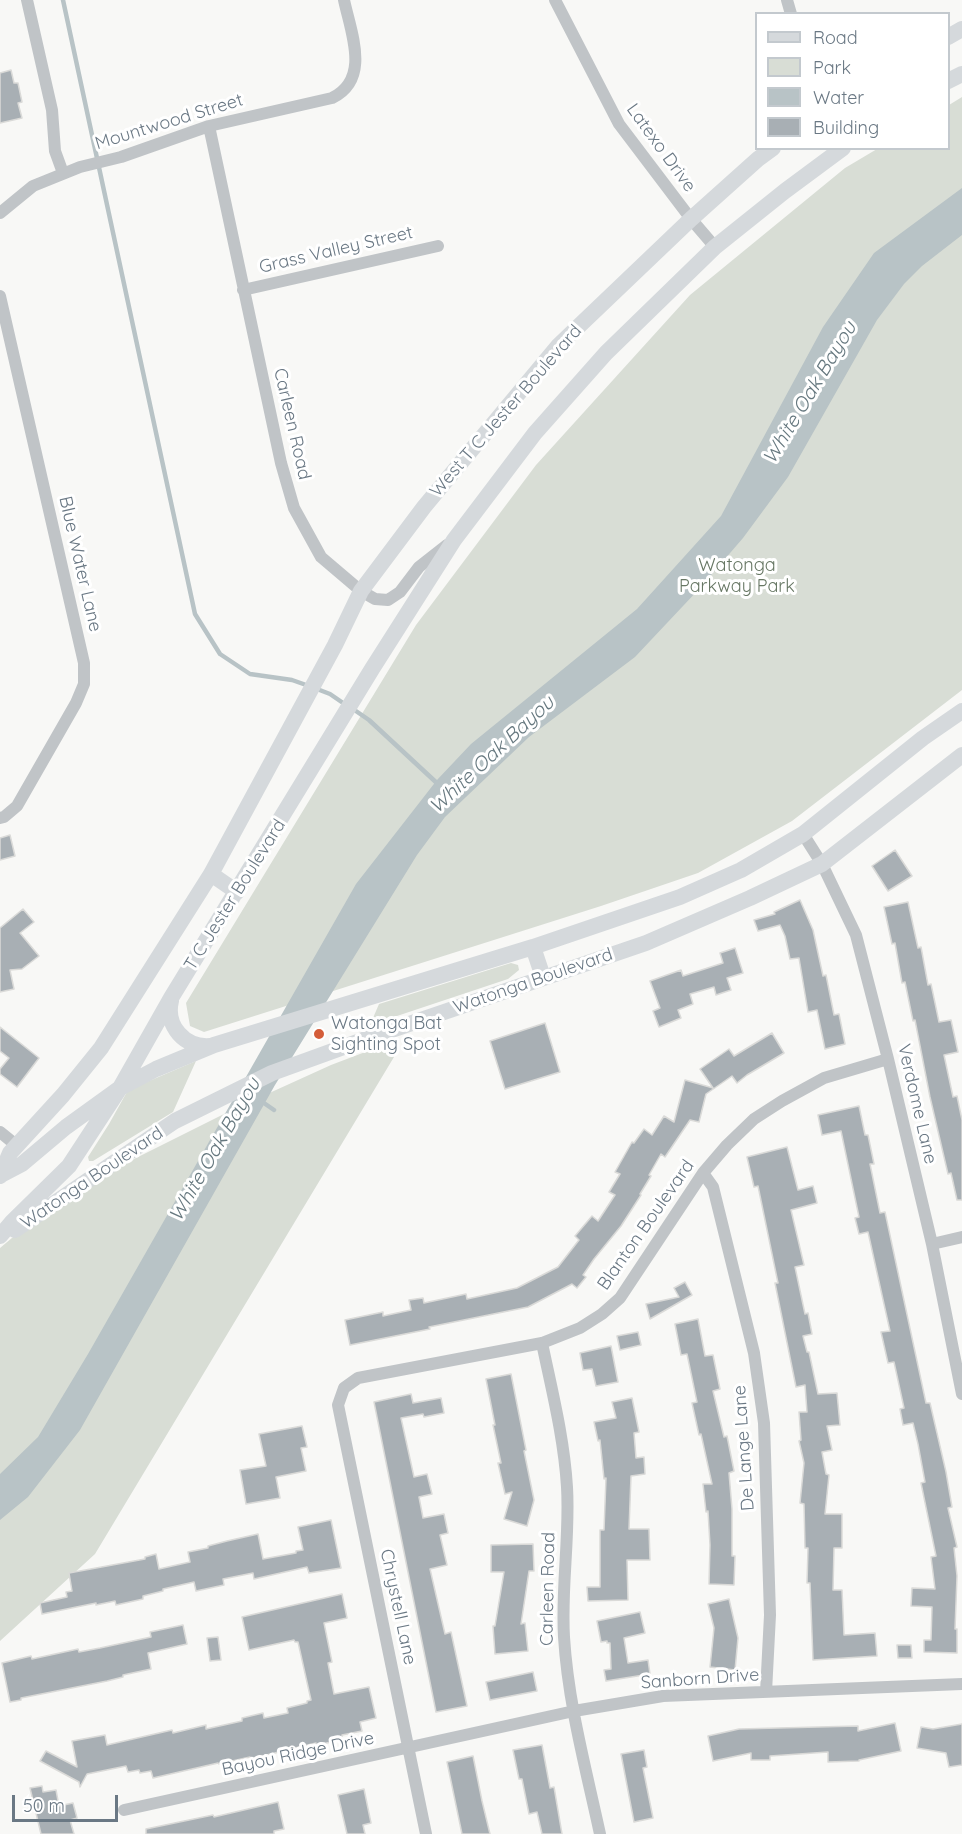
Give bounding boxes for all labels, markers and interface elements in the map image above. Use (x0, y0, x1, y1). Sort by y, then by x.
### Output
legend (755, 12, 950, 150)
text: Road (813, 26, 858, 49)
text: Park (813, 56, 851, 79)
text: Water (813, 86, 864, 109)
street label: Mountwood Street (92, 89, 246, 155)
street label: Latexo Drive (622, 100, 700, 196)
text: Building (813, 116, 879, 139)
street label: Grass Valley Street (257, 222, 415, 278)
water label: White Oak Bayou (758, 317, 862, 469)
street label: West T C Jester Boulevard (425, 321, 587, 501)
street label: Carleen Road (269, 366, 315, 482)
street label: Blue Water Lane (54, 494, 106, 634)
park label: Watonga Parkway Park (679, 555, 795, 598)
water label: White Oak Bayou (425, 691, 559, 819)
street label: T C Jester Boulevard (180, 815, 290, 975)
street label: Watonga Boulevard (450, 944, 616, 1018)
place label: Watonga Bat Sighting Spot (331, 1013, 442, 1056)
marker: Watonga Bat Sighting Spot (312, 1027, 326, 1041)
street label: Verdome Lane (893, 1042, 941, 1166)
water label: White Oak Bayou (164, 1074, 266, 1226)
street label: Watonga Boulevard (17, 1122, 167, 1234)
street label: Blanton Boulevard (593, 1156, 699, 1294)
street label: De Lange Lane (729, 1384, 759, 1512)
street label: Carleen Road (536, 1532, 560, 1646)
street label: Chrystell Lane (375, 1547, 421, 1667)
street label: Sanborn Drive (640, 1664, 760, 1694)
street label: Bayou Ridge Drive (220, 1727, 376, 1781)
scale bar (15, 1783, 122, 1821)
text: 50 m (23, 1794, 65, 1817)

